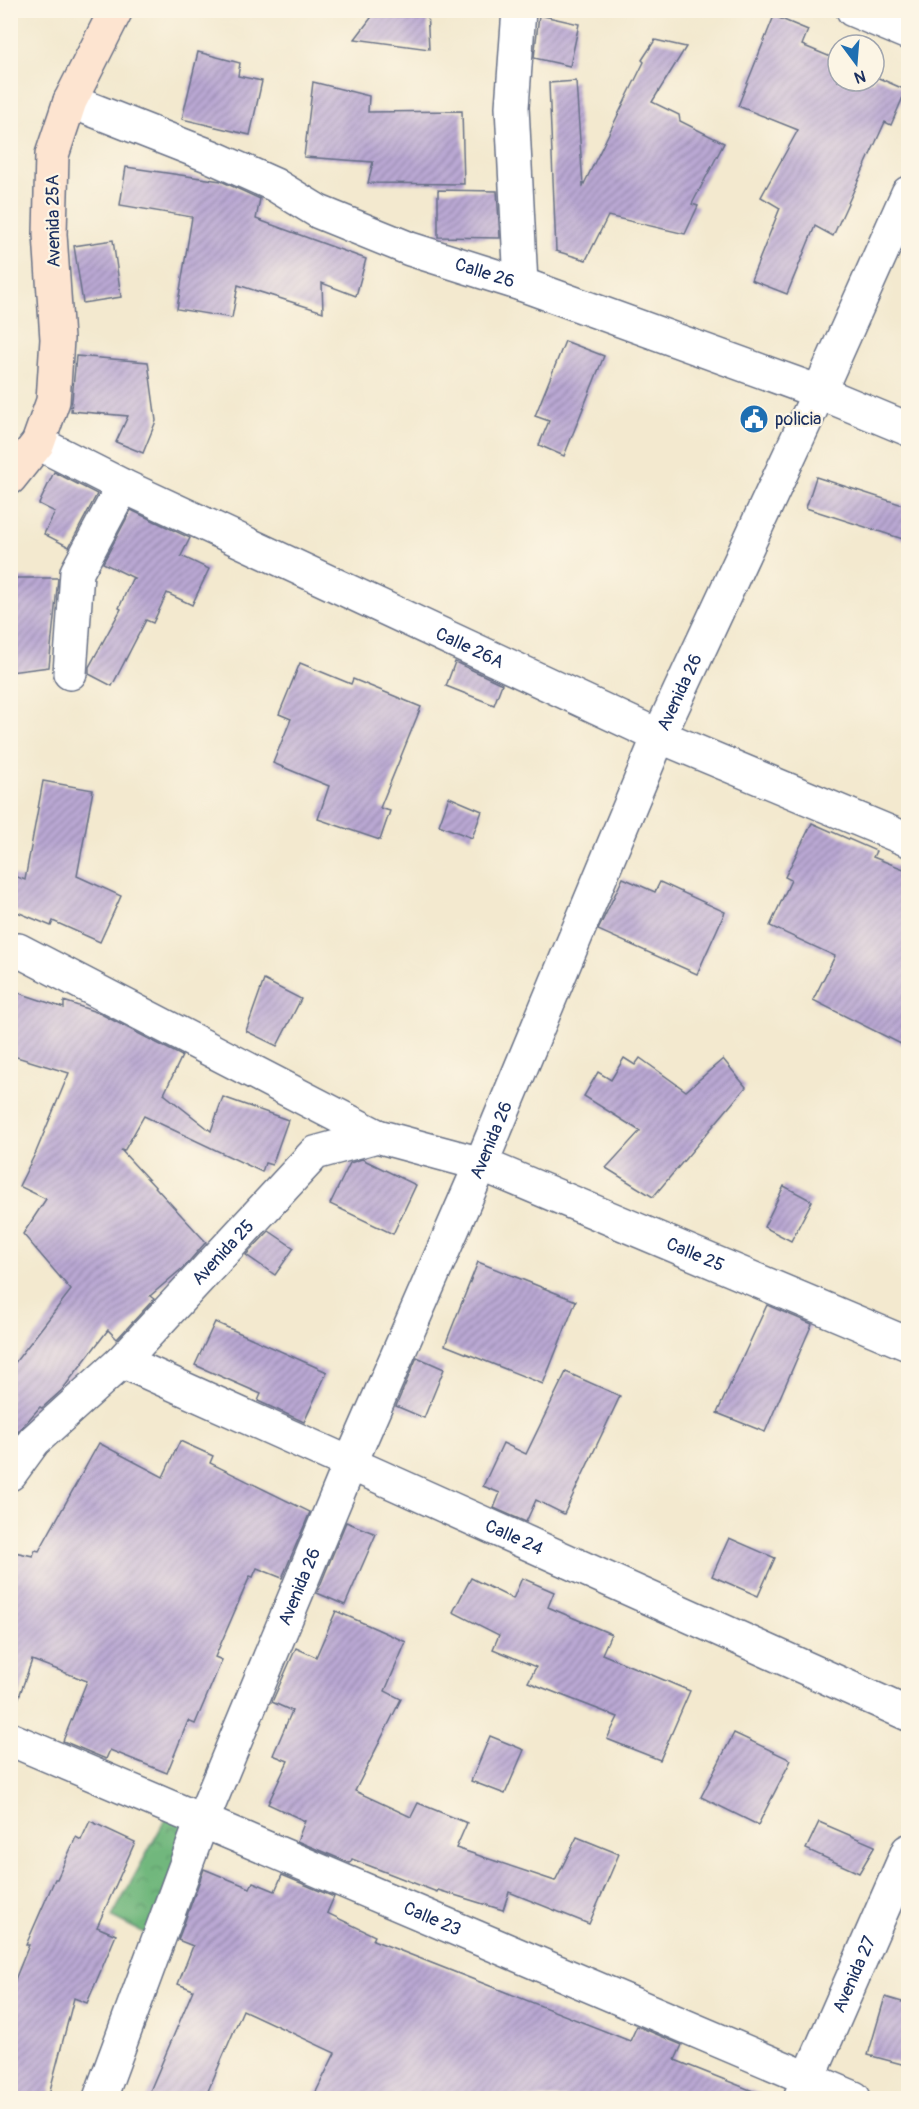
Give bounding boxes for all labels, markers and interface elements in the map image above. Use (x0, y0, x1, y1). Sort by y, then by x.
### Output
north arrow (826, 33, 886, 93)
text: N (852, 65, 868, 88)
street label: Avenida 25A (41, 174, 66, 268)
street label: Calle 26 (452, 253, 518, 293)
public building icon: policia (738, 403, 770, 435)
place label: policia (775, 408, 821, 431)
street label: Calle 26A (432, 622, 508, 674)
street label: Avenida 26 (652, 650, 708, 734)
street label: Avenida 26 (465, 1098, 518, 1183)
street label: Avenida 25 (187, 1215, 259, 1290)
street label: Calle 25 (663, 1232, 728, 1277)
street label: Calle 24 (481, 1515, 547, 1561)
street label: Avenida 26 (273, 1544, 326, 1629)
street label: Calle 23 (400, 1897, 464, 1942)
street label: Avenida 27 (828, 1932, 882, 2016)

